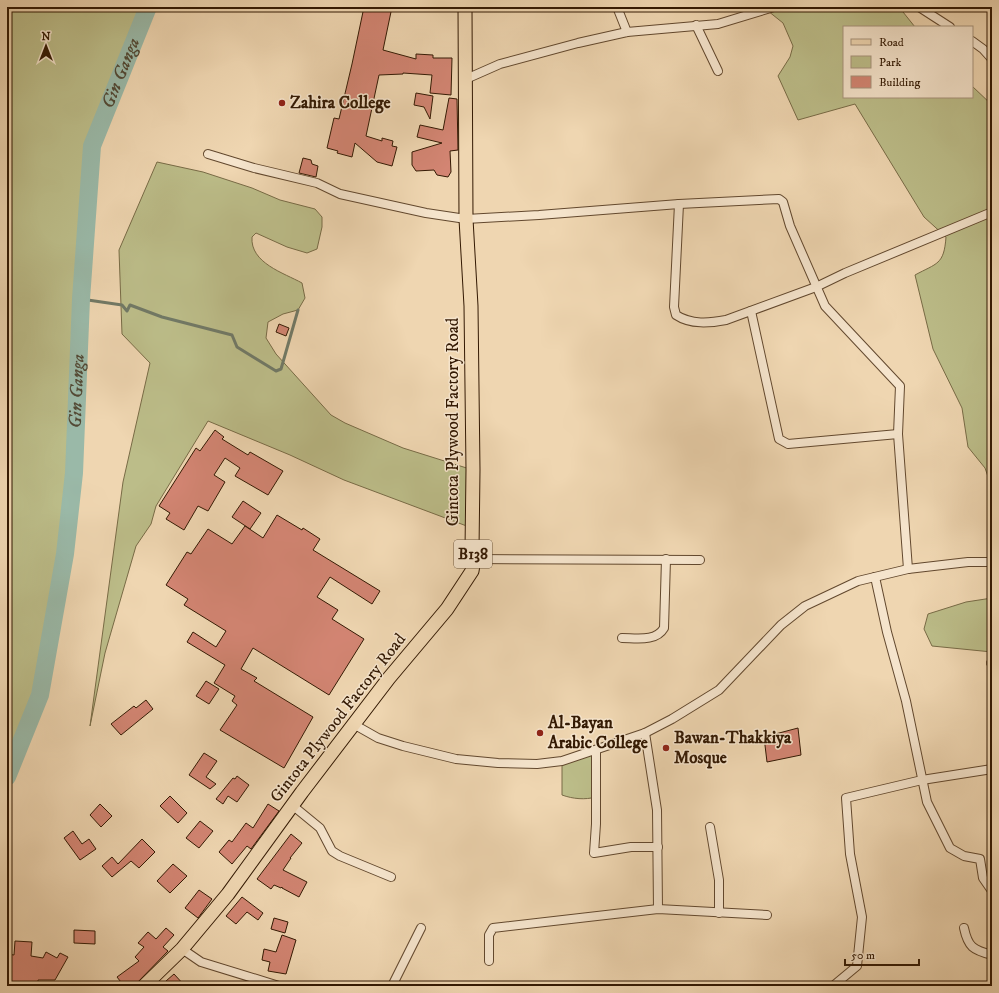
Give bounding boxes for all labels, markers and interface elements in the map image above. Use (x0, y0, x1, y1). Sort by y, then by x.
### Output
north arrow (26, 26, 66, 66)
legend (843, 26, 973, 98)
text: N (41, 30, 51, 44)
water label: Gin Ganga (97, 35, 145, 112)
text: Road (879, 35, 904, 50)
text: Park (879, 55, 901, 70)
text: Building (879, 75, 920, 90)
place label: Zahira College (290, 92, 391, 114)
marker: Zahira College (277, 98, 287, 108)
street label: Gintota Plywood Factory Road (442, 317, 464, 526)
water label: Gin Ganga (65, 353, 90, 429)
road number: B138 (454, 540, 492, 568)
street label: Gintota Plywood Factory Road (265, 629, 411, 807)
place label: Al-Bayan Arabic College (547, 712, 648, 754)
place label: Bawan-Thakkiya Mosque (674, 727, 792, 769)
marker: Al-Bayan Arabic College (535, 728, 545, 738)
marker: Bawan-Thakkiya Mosque (661, 743, 671, 753)
scale bar (845, 941, 919, 967)
text: 50 m (851, 948, 875, 963)

